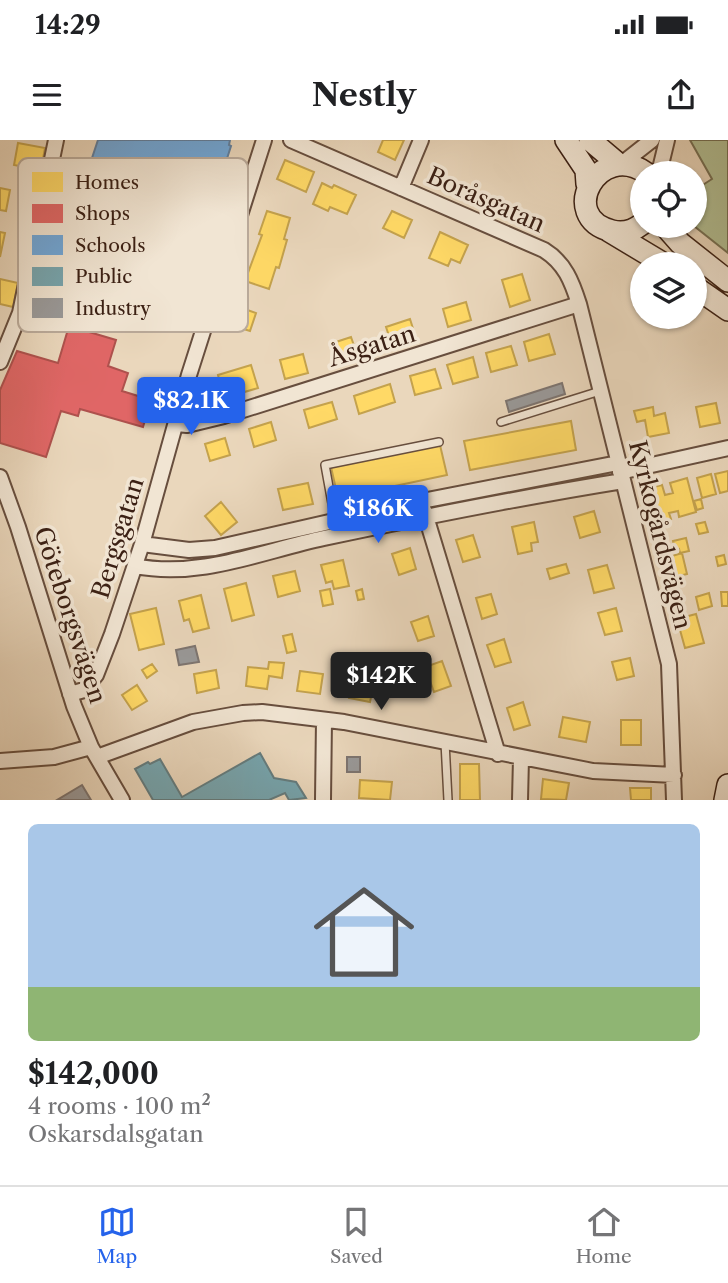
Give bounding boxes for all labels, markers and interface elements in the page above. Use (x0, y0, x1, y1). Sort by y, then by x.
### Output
text: 14:29 (35, 9, 101, 41)
text: Nestly (312, 75, 416, 114)
icon: menu (28, 76, 66, 114)
icon: share (662, 76, 700, 114)
legend (18, 158, 248, 332)
street label: Boråsgatan (423, 161, 550, 238)
map controls (630, 161, 707, 329)
button: locate (630, 161, 707, 238)
text: Homes (75, 171, 139, 194)
text: Shops (75, 202, 130, 225)
text: Schools (75, 234, 145, 257)
button: layers (630, 252, 707, 329)
text: Public (75, 265, 132, 288)
text: Industry (75, 297, 151, 320)
street label: Åsgatan (324, 319, 419, 373)
pin: $82.1K (134, 378, 248, 437)
text: $82.1K (153, 386, 229, 414)
street label: Kyrkogårdsvägen (623, 437, 698, 632)
street label: Bergsgatan (85, 474, 150, 602)
pin: $186K (329, 486, 427, 545)
text: $186K (343, 494, 413, 522)
street label: Göteborgsvägen (28, 523, 113, 707)
pin: $142K (332, 652, 430, 712)
text: $142K (347, 661, 415, 689)
icon: home (301, 869, 427, 995)
text: $142,000 (28, 1055, 159, 1092)
text: 4 rooms · 100 m² (28, 1092, 211, 1120)
text: Oskarsdalsgatan (28, 1120, 204, 1148)
tab: Map (96, 1203, 137, 1268)
tab: Saved (330, 1203, 383, 1268)
tab: Home (576, 1203, 632, 1268)

